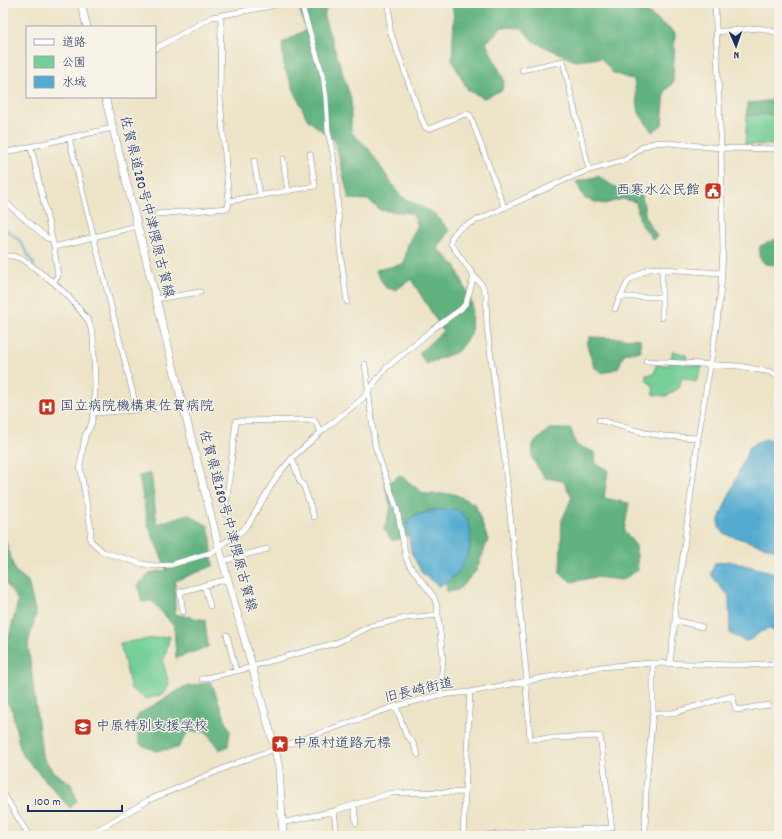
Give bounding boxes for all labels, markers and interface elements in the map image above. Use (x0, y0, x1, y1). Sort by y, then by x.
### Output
legend (26, 26, 156, 98)
north arrow (716, 26, 756, 66)
text: 道路 (62, 35, 86, 52)
text: N (733, 46, 739, 62)
text: 公園 (62, 55, 86, 72)
text: 水域 (62, 75, 86, 92)
street label: 佐賀県道280号中津隈原古賀線 (114, 114, 178, 300)
place label: 西寒水公民館 (616, 181, 700, 201)
public building icon: 西寒水公民館 (703, 181, 723, 201)
hospital icon: 国立病院機構東佐賀病院 (37, 397, 57, 417)
place label: 国立病院機構東佐賀病院 (60, 397, 214, 417)
street label: 佐賀県道280号中津隈原古賀線 (193, 428, 261, 614)
street label: 旧長崎街道 (383, 673, 455, 709)
school or university icon: 中原特別支援学校 (73, 717, 93, 737)
place label: 中原特別支援学校 (96, 717, 208, 737)
place icon: 中原村道路元標 (270, 734, 290, 754)
place label: 中原村道路元標 (293, 734, 391, 754)
scale bar (28, 787, 122, 813)
text: 100 m (34, 794, 61, 811)

